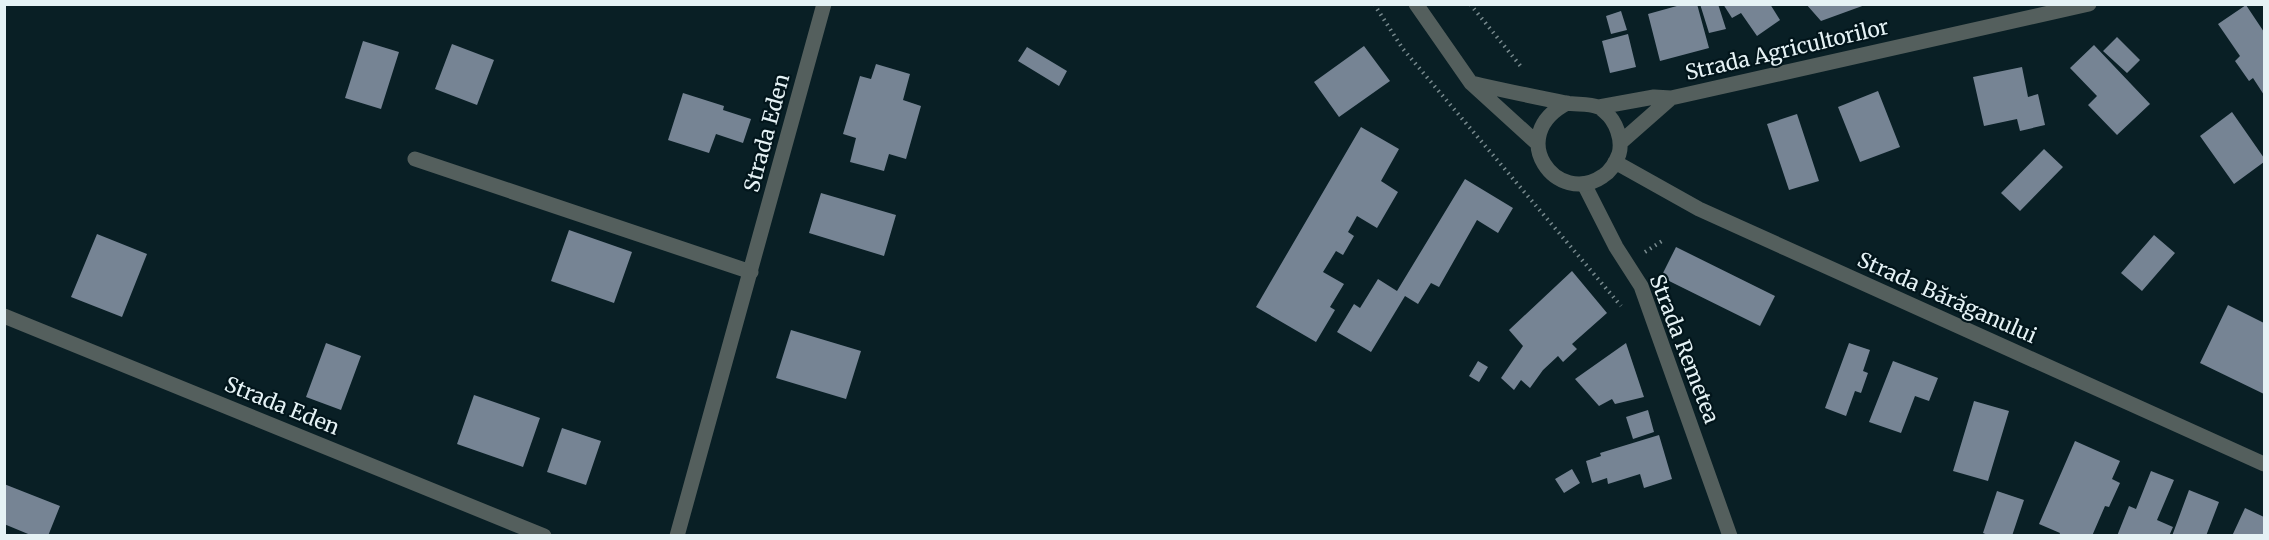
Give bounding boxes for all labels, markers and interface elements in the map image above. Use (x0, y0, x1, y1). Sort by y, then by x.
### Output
street label: Strada Agricultorilor (1682, 13, 1891, 86)
street label: Strada Eden (738, 71, 795, 195)
street label: Strada Bărăganului (1853, 246, 2041, 349)
street label: Strada Remetea (1644, 270, 1725, 427)
street label: Strada Eden (221, 370, 344, 441)

